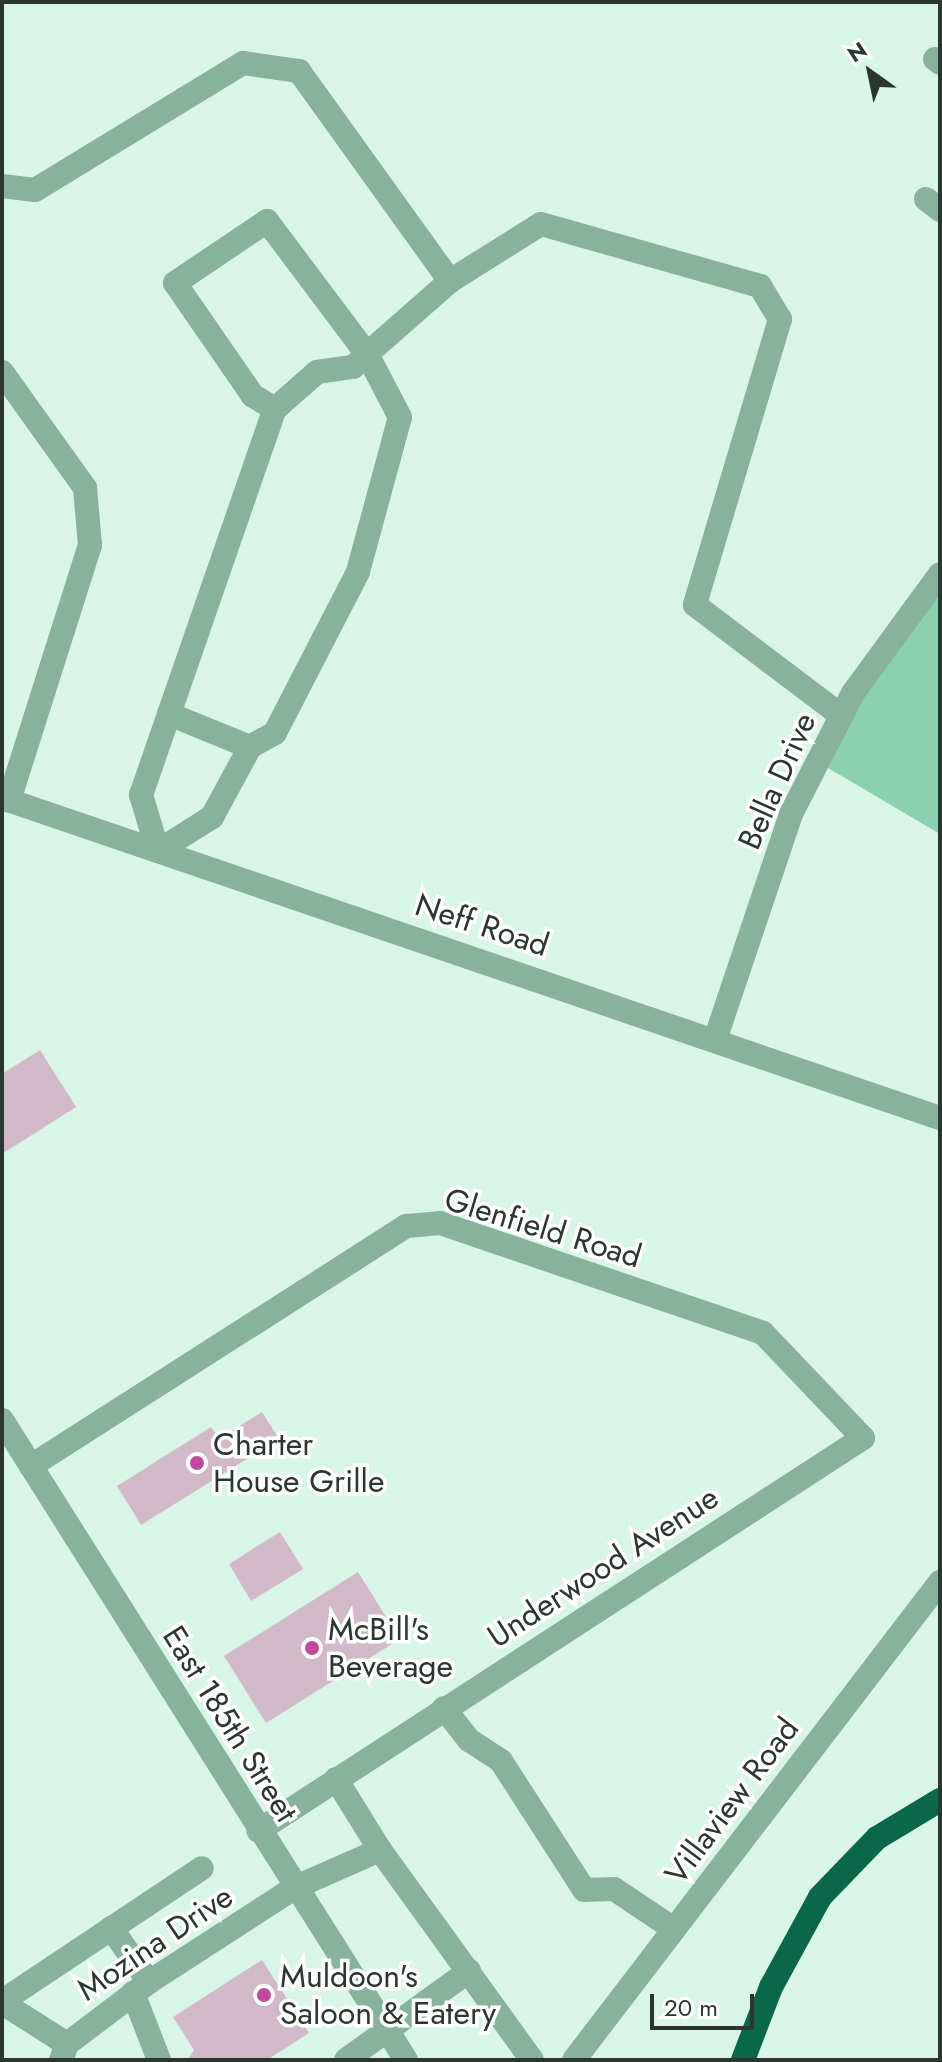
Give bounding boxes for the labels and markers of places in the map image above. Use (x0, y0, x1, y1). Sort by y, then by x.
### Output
place label: Charter House Grille (213, 1426, 384, 1501)
marker: Charter House Grille (188, 1454, 206, 1472)
place label: McBill's Beverage (328, 1611, 453, 1686)
marker: McBill's Beverage (303, 1639, 321, 1657)
place label: Muldoon's Saloon & Eatery (280, 1958, 496, 2033)
marker: Muldoon's Saloon & Eatery (255, 1986, 273, 2004)

